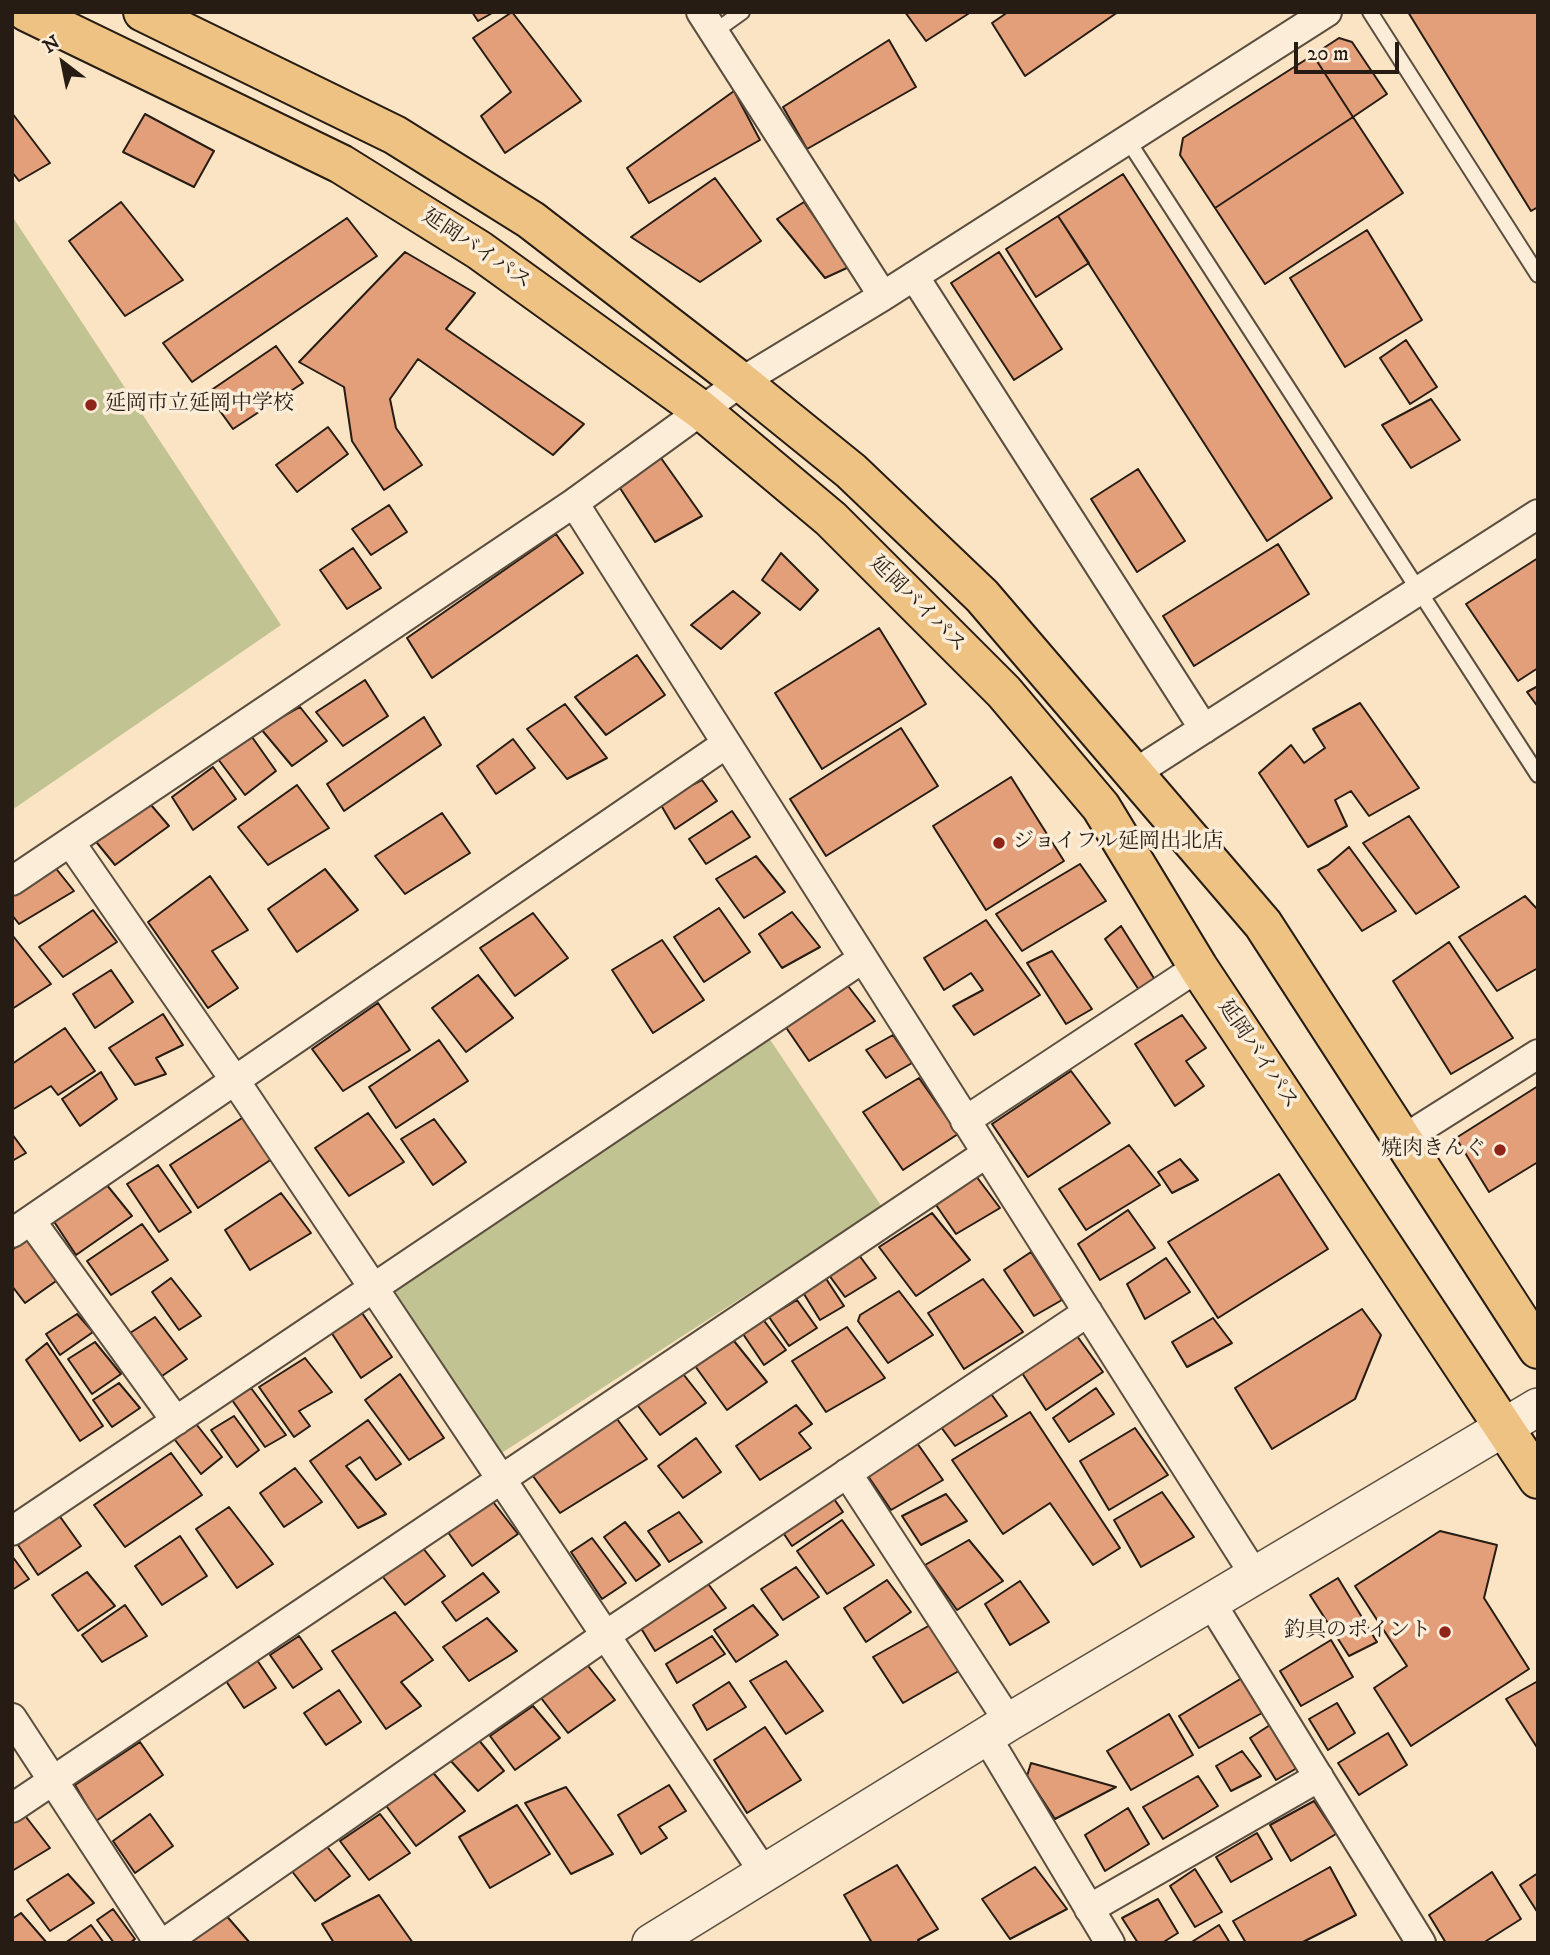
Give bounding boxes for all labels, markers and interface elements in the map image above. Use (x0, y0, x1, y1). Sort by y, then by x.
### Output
north arrow (28, 28, 98, 98)
scale bar (1298, 28, 1403, 72)
text: N (39, 31, 64, 59)
text: 20 m (1307, 41, 1349, 67)
street label: 延岡バイパス (417, 204, 535, 296)
place label: 延岡市立延岡中学校 (105, 392, 294, 418)
marker: 延岡市立延岡中学校 (83, 397, 99, 413)
street label: 延岡バイパス (864, 552, 970, 658)
place label: ジョイフル延岡出北店 (1013, 830, 1223, 856)
marker: ジョイフル延岡出北店 (991, 835, 1007, 851)
street label: 延岡バイパス (1211, 996, 1303, 1114)
place label: 焼肉きんぐ (1381, 1137, 1486, 1163)
marker: 焼肉きんぐ (1492, 1142, 1508, 1158)
place label: 釣具のポイント (1284, 1619, 1431, 1645)
marker: 釣具のポイント (1437, 1624, 1453, 1640)

